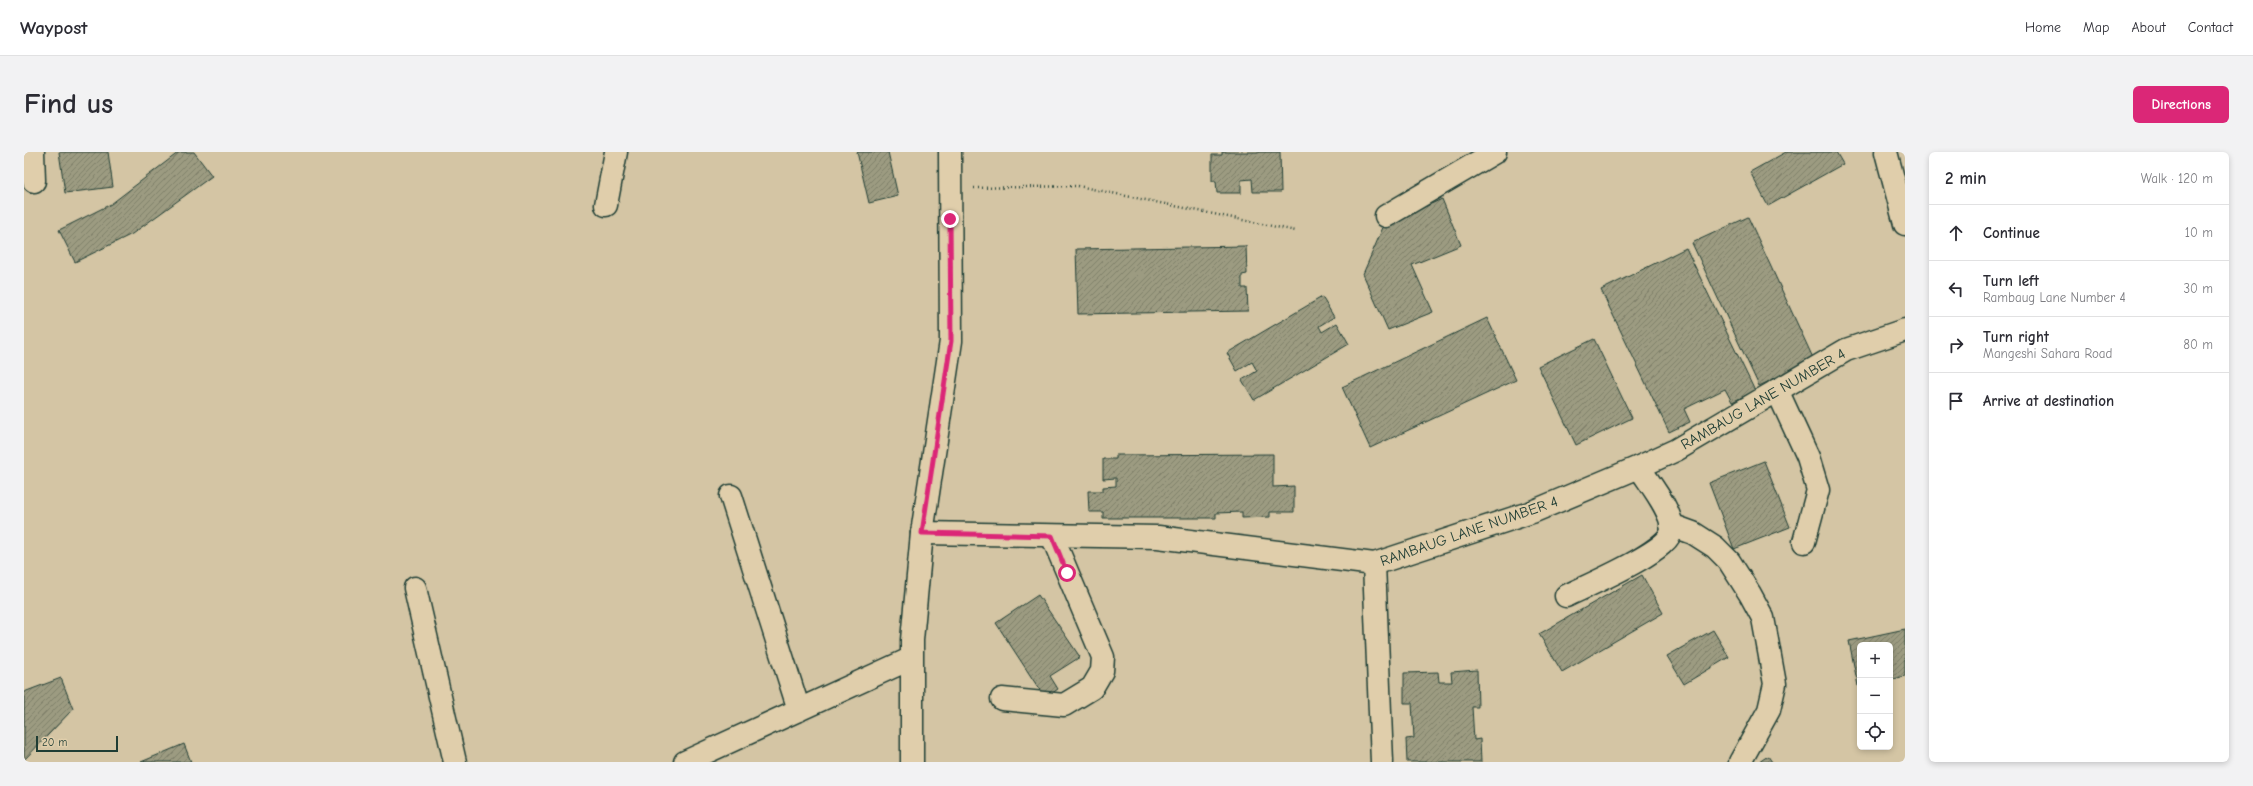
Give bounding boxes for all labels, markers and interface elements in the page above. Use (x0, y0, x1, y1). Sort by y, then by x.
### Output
text: Waypost (20, 17, 88, 39)
text: Home (2025, 19, 2061, 36)
text: Map (2083, 19, 2109, 36)
text: About (2131, 19, 2166, 36)
text: Contact (2188, 19, 2233, 36)
button: Directions (2133, 86, 2229, 123)
text: Find us (24, 88, 113, 120)
text: 2 min (1945, 169, 1986, 188)
text: Walk · 120 m (2141, 171, 2213, 186)
route end (941, 210, 959, 228)
icon: ahead (1945, 222, 1967, 244)
text: Continue (1983, 224, 2040, 242)
text: 10 m (2185, 225, 2213, 240)
text: Turn left (1983, 272, 2039, 290)
icon: left (1945, 278, 1967, 300)
text: 30 m (2183, 281, 2213, 296)
text: Rambaug Lane Number 4 (1983, 290, 2126, 305)
text: Turn right (1983, 328, 2049, 346)
icon: right (1945, 334, 1967, 356)
text: 80 m (2183, 337, 2213, 352)
street label: RAMBAUG LANE NUMBER 4 (1678, 344, 1848, 454)
text: Mangeshi Sahara Road (1983, 346, 2112, 361)
icon: arrive (1945, 390, 1967, 412)
text: Arrive at destination (1983, 392, 2114, 410)
street label: RAMBAUG LANE NUMBER 4 (1378, 492, 1560, 570)
route start (1058, 564, 1076, 582)
map controls (1857, 642, 1893, 750)
button: + (1857, 642, 1893, 678)
button: − (1857, 678, 1893, 714)
button: locate (1857, 714, 1893, 750)
scale bar (36, 734, 118, 753)
text: 20 m (42, 736, 67, 749)

